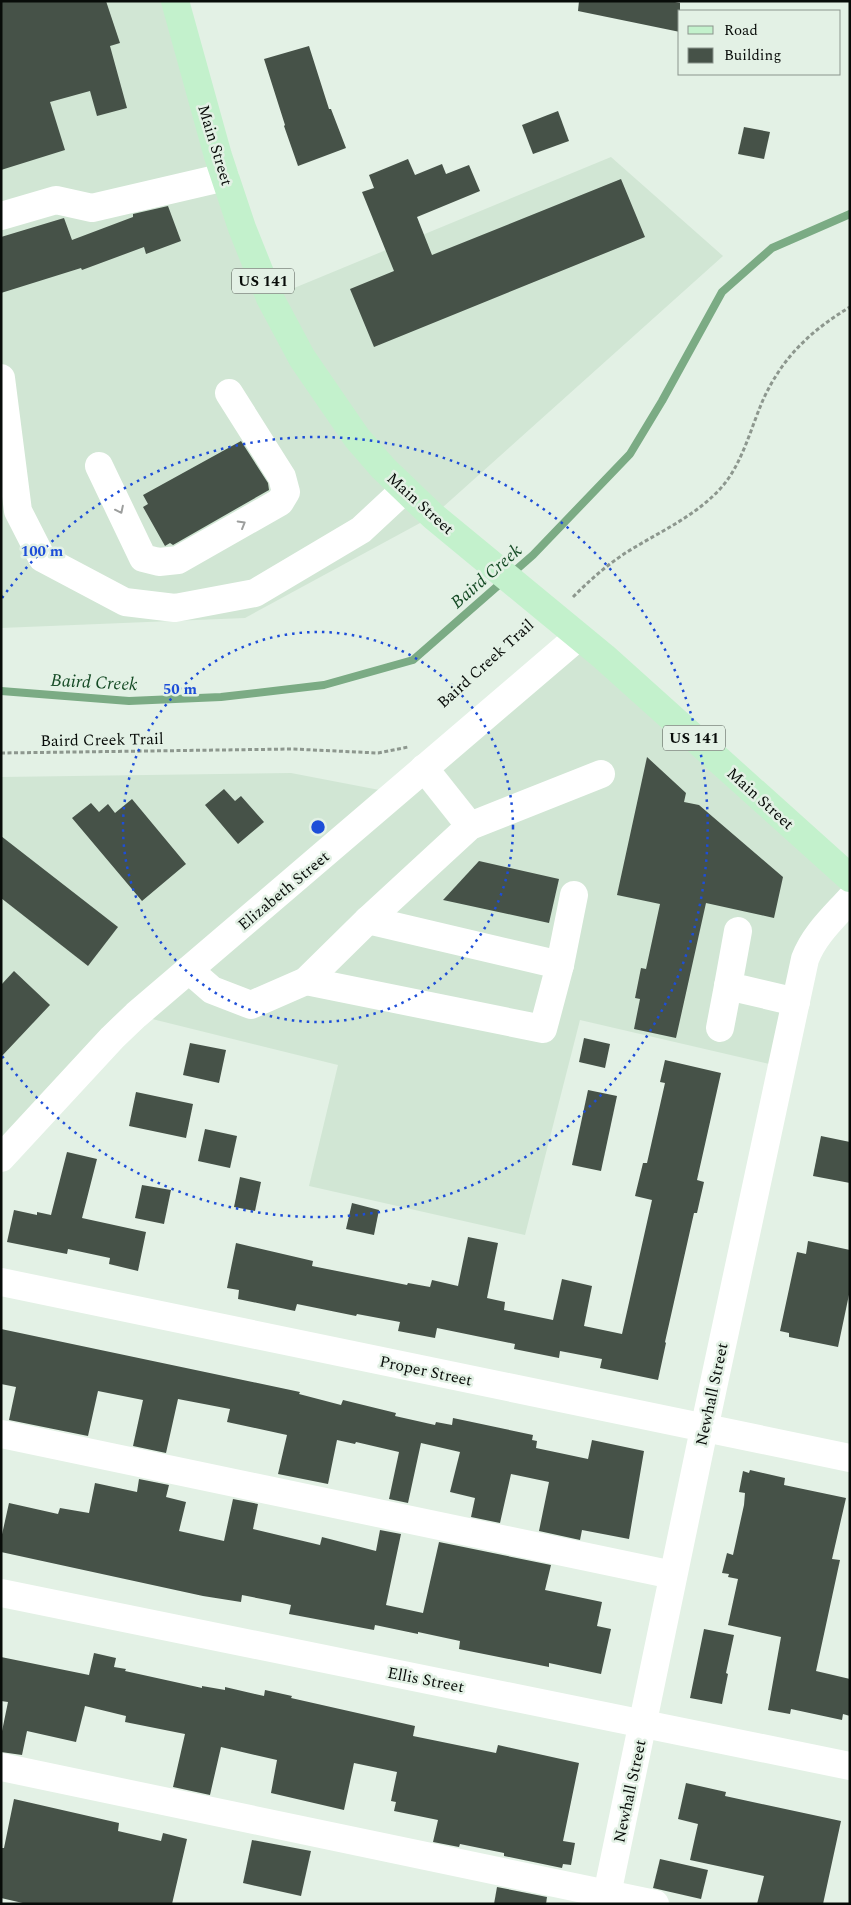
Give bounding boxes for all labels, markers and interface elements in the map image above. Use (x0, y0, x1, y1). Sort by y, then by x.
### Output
legend (678, 10, 841, 75)
text: Road (724, 19, 758, 42)
text: Building (724, 44, 781, 67)
street label: Main Street (191, 102, 239, 189)
road number: US 141 (232, 268, 294, 294)
street label: Main Street (381, 467, 460, 541)
one-way arrow (114, 504, 124, 513)
one-way arrow (237, 520, 246, 530)
water label: Baird Creek (445, 537, 529, 615)
text: 100 m (21, 540, 64, 563)
street label: Baird Creek Trail (432, 614, 540, 714)
water label: Baird Creek (50, 667, 139, 698)
text: 50 m (163, 678, 198, 701)
road number: US 141 (663, 726, 725, 750)
street label: Baird Creek Trail (40, 727, 164, 753)
street label: Main Street (721, 762, 800, 836)
centre of rings (309, 818, 327, 836)
street label: Elizabeth Street (233, 845, 335, 936)
street label: Newhall Street (689, 1340, 735, 1448)
street label: Proper Street (377, 1349, 475, 1393)
street label: Ellis Street (385, 1661, 467, 1699)
street label: Newhall Street (607, 1737, 653, 1845)

